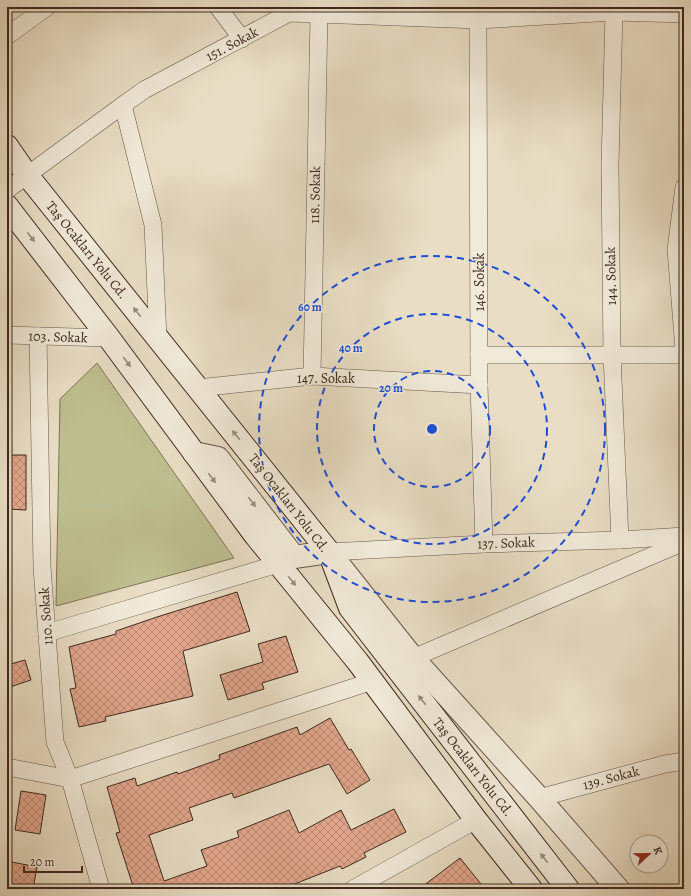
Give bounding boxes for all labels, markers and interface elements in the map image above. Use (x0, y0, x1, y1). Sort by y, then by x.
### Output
street label: 151. Sokak (203, 22, 261, 66)
street label: 118. Sokak (305, 166, 325, 224)
street label: Taş Ocakları Yolu Cd. (42, 197, 132, 303)
one-way arrow (26, 231, 35, 242)
street label: 144. Sokak (601, 247, 621, 305)
street label: 146. Sokak (470, 253, 489, 311)
text: 60 m (298, 299, 322, 315)
one-way arrow (132, 307, 141, 318)
street label: 103. Sokak (28, 326, 88, 348)
text: 40 m (339, 340, 363, 356)
one-way arrow (122, 357, 131, 368)
street label: 147. Sokak (297, 369, 355, 388)
text: 20 m (379, 380, 403, 396)
centre of rings (425, 422, 439, 436)
one-way arrow (232, 430, 240, 441)
street label: Taş Ocakları Yolu Cd. (244, 450, 334, 556)
one-way arrow (208, 472, 217, 483)
one-way arrow (248, 497, 256, 508)
street label: 137. Sokak (477, 533, 535, 553)
one-way arrow (288, 575, 296, 586)
street label: 110. Sokak (34, 586, 58, 646)
one-way arrow (417, 695, 426, 706)
street label: Taş Ocakları Yolu Cd. (428, 714, 518, 820)
street label: 139. Sokak (581, 761, 642, 795)
north arrow (629, 834, 669, 874)
text: K (649, 844, 666, 857)
scale bar (24, 848, 82, 874)
one-way arrow (540, 853, 549, 864)
text: 20 m (30, 854, 54, 870)

